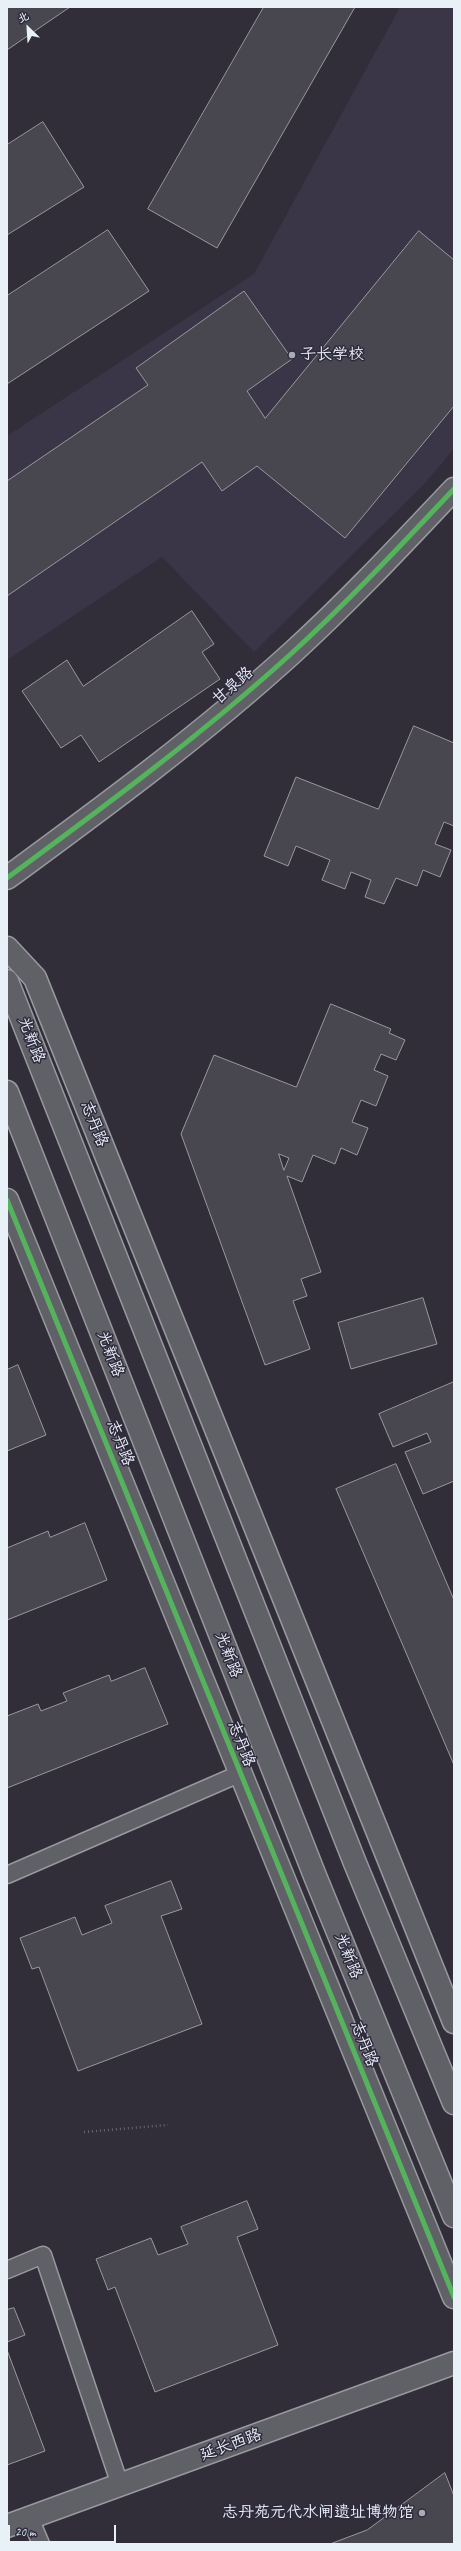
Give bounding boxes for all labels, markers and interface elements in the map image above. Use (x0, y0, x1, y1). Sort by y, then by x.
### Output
north arrow (8, 8, 48, 48)
text: 北 (15, 8, 31, 26)
place label: 子长学校 (300, 345, 364, 365)
marker: 子长学校 (287, 350, 297, 360)
street label: 甘泉路 (209, 663, 257, 709)
street label: 光新路 (13, 1014, 49, 1066)
street label: 志丹路 (76, 1098, 112, 1150)
street label: 光新路 (92, 1328, 128, 1380)
street label: 志丹路 (102, 1417, 138, 1469)
street label: 光新路 (210, 1629, 246, 1681)
street label: 志丹路 (223, 1718, 259, 1770)
street label: 光新路 (330, 1930, 366, 1982)
street label: 志丹路 (346, 2018, 382, 2070)
street label: 延长西路 (198, 2425, 264, 2465)
place label: 志丹苑元代水闸遗址博物馆 (222, 2503, 414, 2523)
marker: 志丹苑元代水闸遗址博物馆 (417, 2508, 427, 2518)
scale bar (10, 2517, 118, 2543)
text: 20 m (15, 2524, 35, 2540)

